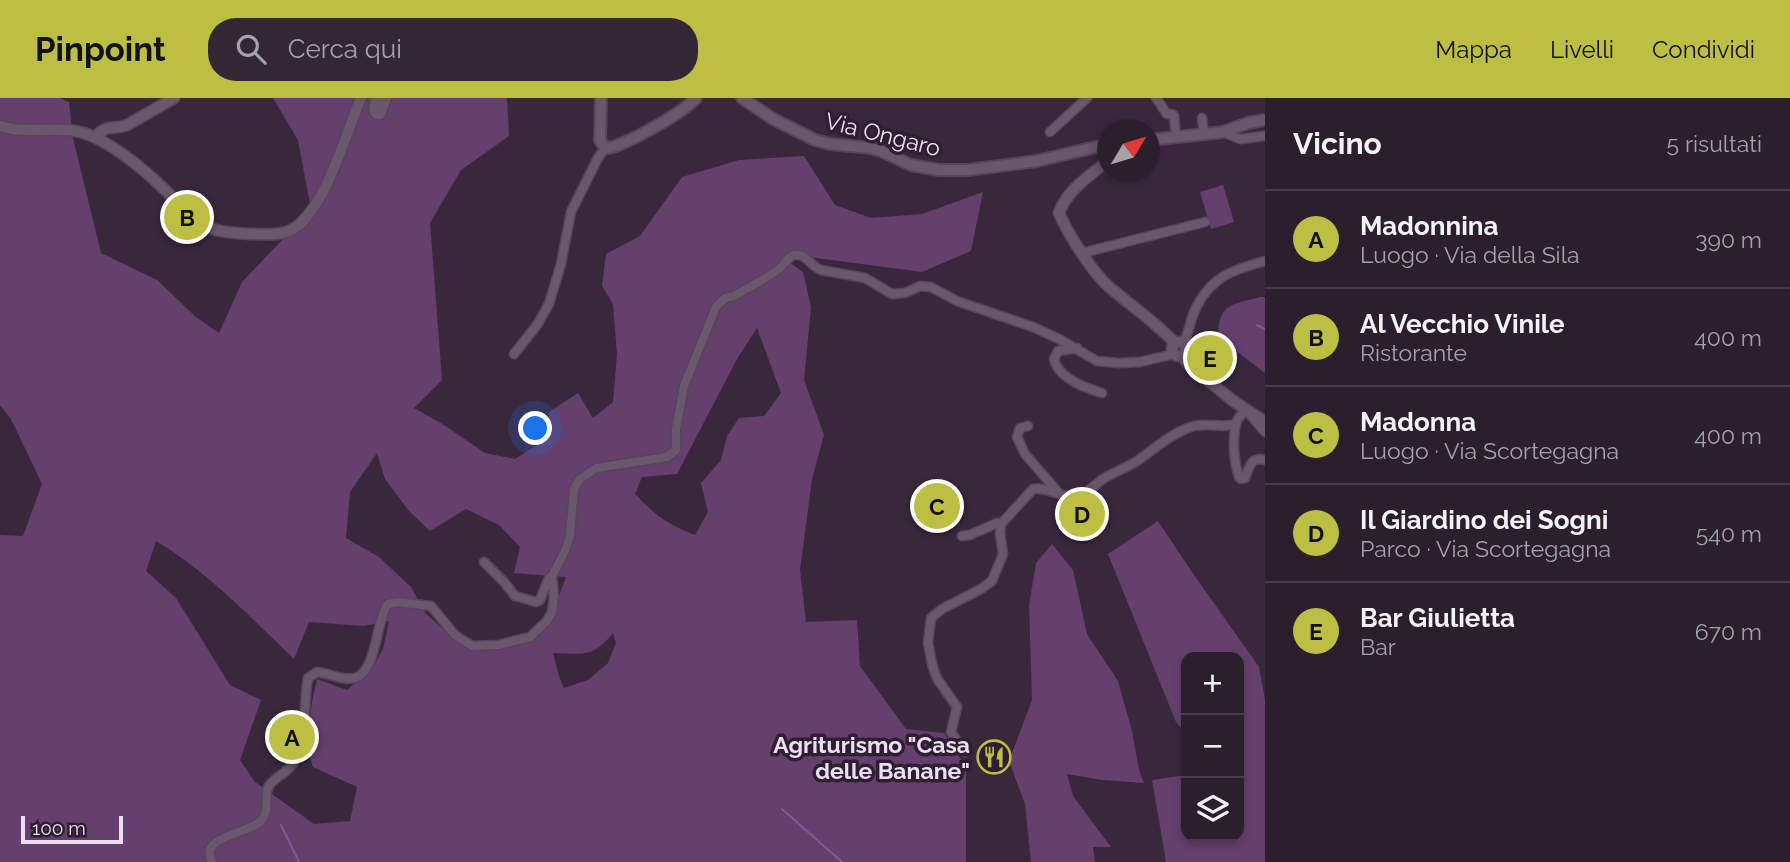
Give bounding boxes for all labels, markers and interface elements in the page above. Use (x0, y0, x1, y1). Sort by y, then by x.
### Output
search box (208, 18, 698, 81)
text: Pinpoint (35, 30, 166, 69)
icon: search (232, 30, 270, 68)
text: Cerca qui (288, 34, 402, 64)
text: Mappa (1435, 35, 1512, 64)
text: Livelli (1550, 35, 1614, 64)
text: Condividi (1652, 35, 1755, 64)
street label: Via Ongaro (823, 107, 943, 161)
north arrow (1097, 119, 1160, 182)
text: Vicino (1293, 126, 1382, 161)
text: 5 risultati (1667, 130, 1762, 157)
pin: B (164, 191, 210, 243)
text: Madonnina (1360, 211, 1498, 241)
text: A (1308, 226, 1324, 253)
text: 390 m (1695, 226, 1762, 253)
text: Luogo · Via della Sila (1360, 241, 1579, 268)
text: Al Vecchio Vinile (1360, 309, 1565, 339)
text: B (1308, 324, 1324, 351)
text: 400 m (1694, 324, 1762, 351)
pin: E (1187, 332, 1233, 384)
text: Ristorante (1360, 339, 1467, 366)
text: Madonna (1360, 407, 1476, 437)
your location (518, 411, 552, 445)
text: C (1308, 422, 1324, 449)
text: 400 m (1694, 422, 1762, 449)
text: Luogo · Via Scortegagna (1360, 437, 1619, 464)
pin: C (914, 480, 960, 532)
pin: D (1059, 488, 1105, 540)
text: Il Giardino dei Sogni (1360, 505, 1608, 535)
text: D (1308, 520, 1324, 547)
text: 540 m (1696, 520, 1762, 547)
text: Parco · Via Scortegagna (1360, 535, 1611, 562)
text: Bar Giulietta (1360, 603, 1515, 633)
text: E (1309, 618, 1323, 645)
text: 670 m (1695, 618, 1762, 645)
text: Bar (1360, 633, 1396, 660)
map controls (1181, 652, 1244, 841)
button: + (1181, 652, 1244, 715)
pin: A (269, 711, 315, 763)
button: − (1181, 715, 1244, 778)
place label: Agriturismo "Casa delle Banane" (773, 731, 970, 784)
restaurant icon: Agriturismo "Casa delle Banane" (975, 738, 1013, 776)
button: layers (1181, 778, 1244, 841)
scale bar (21, 813, 122, 845)
text: 100 m (32, 817, 86, 839)

